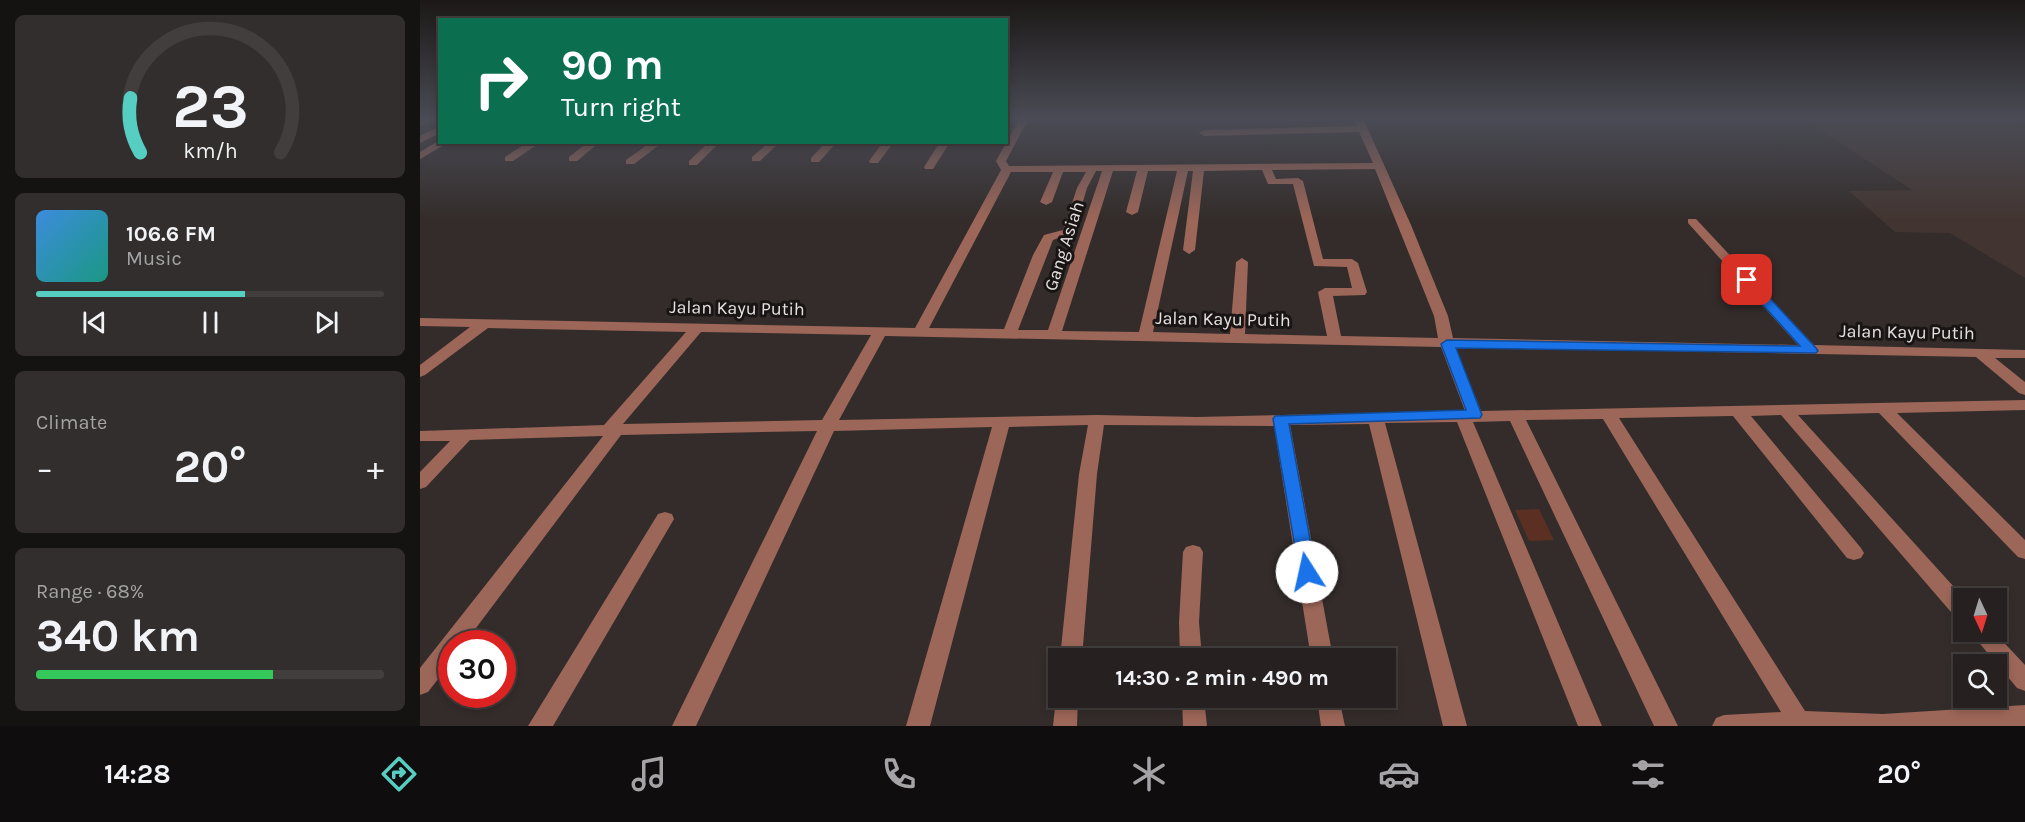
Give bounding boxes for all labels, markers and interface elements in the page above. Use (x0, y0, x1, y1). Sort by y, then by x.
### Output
text: 90 m (561, 40, 664, 90)
icon: right (462, 42, 540, 120)
text: 23 (172, 71, 248, 144)
text: Turn right (561, 91, 681, 123)
text: km/h (183, 139, 237, 164)
street label: Gang Asiah (1039, 198, 1089, 294)
text: 106.6 FM (126, 221, 216, 247)
text: Music (126, 247, 182, 270)
pin (1721, 254, 1772, 305)
icon: arrive (1730, 263, 1763, 296)
street label: Jalan Kayu Putih (669, 296, 805, 320)
icon: previous (78, 306, 111, 339)
icon: pause (194, 306, 227, 339)
icon: next (310, 306, 343, 339)
street label: Jalan Kayu Putih (1155, 307, 1291, 331)
street label: Jalan Kayu Putih (1839, 320, 1975, 344)
text: Climate (36, 411, 107, 434)
text: 20° (173, 441, 247, 493)
text: − (36, 449, 53, 487)
text: + (367, 449, 384, 487)
position arrow (1275, 540, 1339, 604)
text: Range · 68% (36, 580, 144, 603)
north arrow (1953, 588, 2007, 642)
map controls (1953, 588, 2007, 708)
text: 340 km (36, 610, 200, 662)
speed limit sign: 30 (438, 630, 516, 708)
button: search (1953, 654, 2007, 708)
text: 14:30 · 2 min · 490 m (1115, 665, 1329, 691)
icon: directions (378, 753, 420, 795)
icon: music (628, 753, 670, 795)
icon: phone (878, 753, 920, 795)
icon: climate (1128, 753, 1170, 795)
icon: car (1378, 753, 1420, 795)
icon: filters (1627, 753, 1669, 795)
text: 14:28 (104, 758, 171, 790)
text: 20° (1877, 758, 1921, 790)

